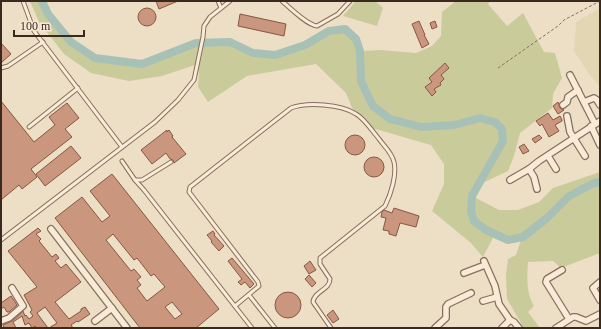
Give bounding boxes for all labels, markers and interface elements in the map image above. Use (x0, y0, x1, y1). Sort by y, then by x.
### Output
scale bar (14, 12, 84, 38)
text: 100 m (20, 19, 51, 33)

